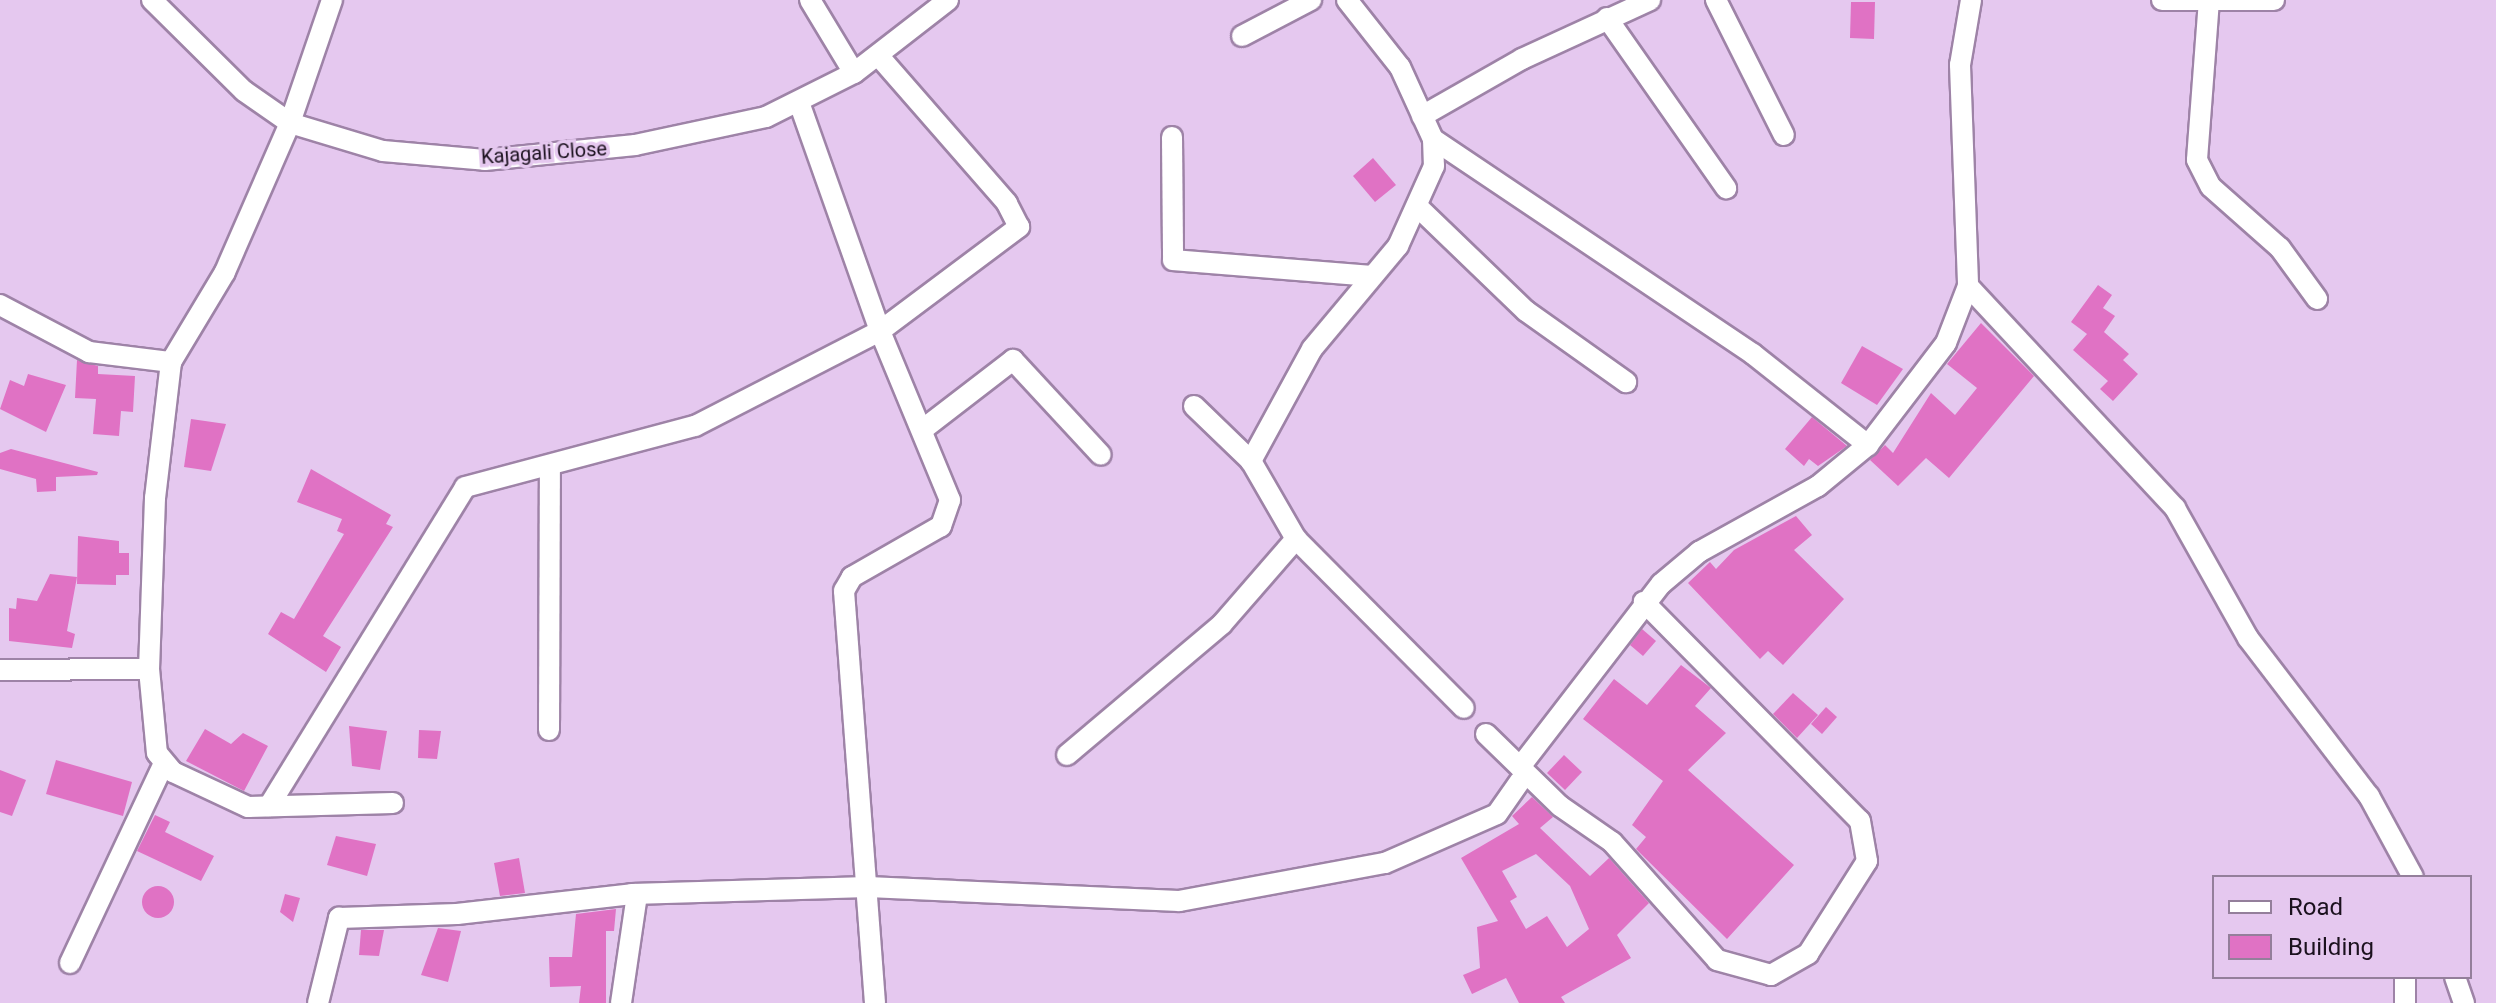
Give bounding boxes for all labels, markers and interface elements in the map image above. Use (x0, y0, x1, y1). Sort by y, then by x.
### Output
street label: Kajagali Close (480, 137, 608, 169)
legend (2212, 875, 2472, 979)
text: Road (2288, 893, 2343, 921)
text: Building (2288, 933, 2374, 961)

